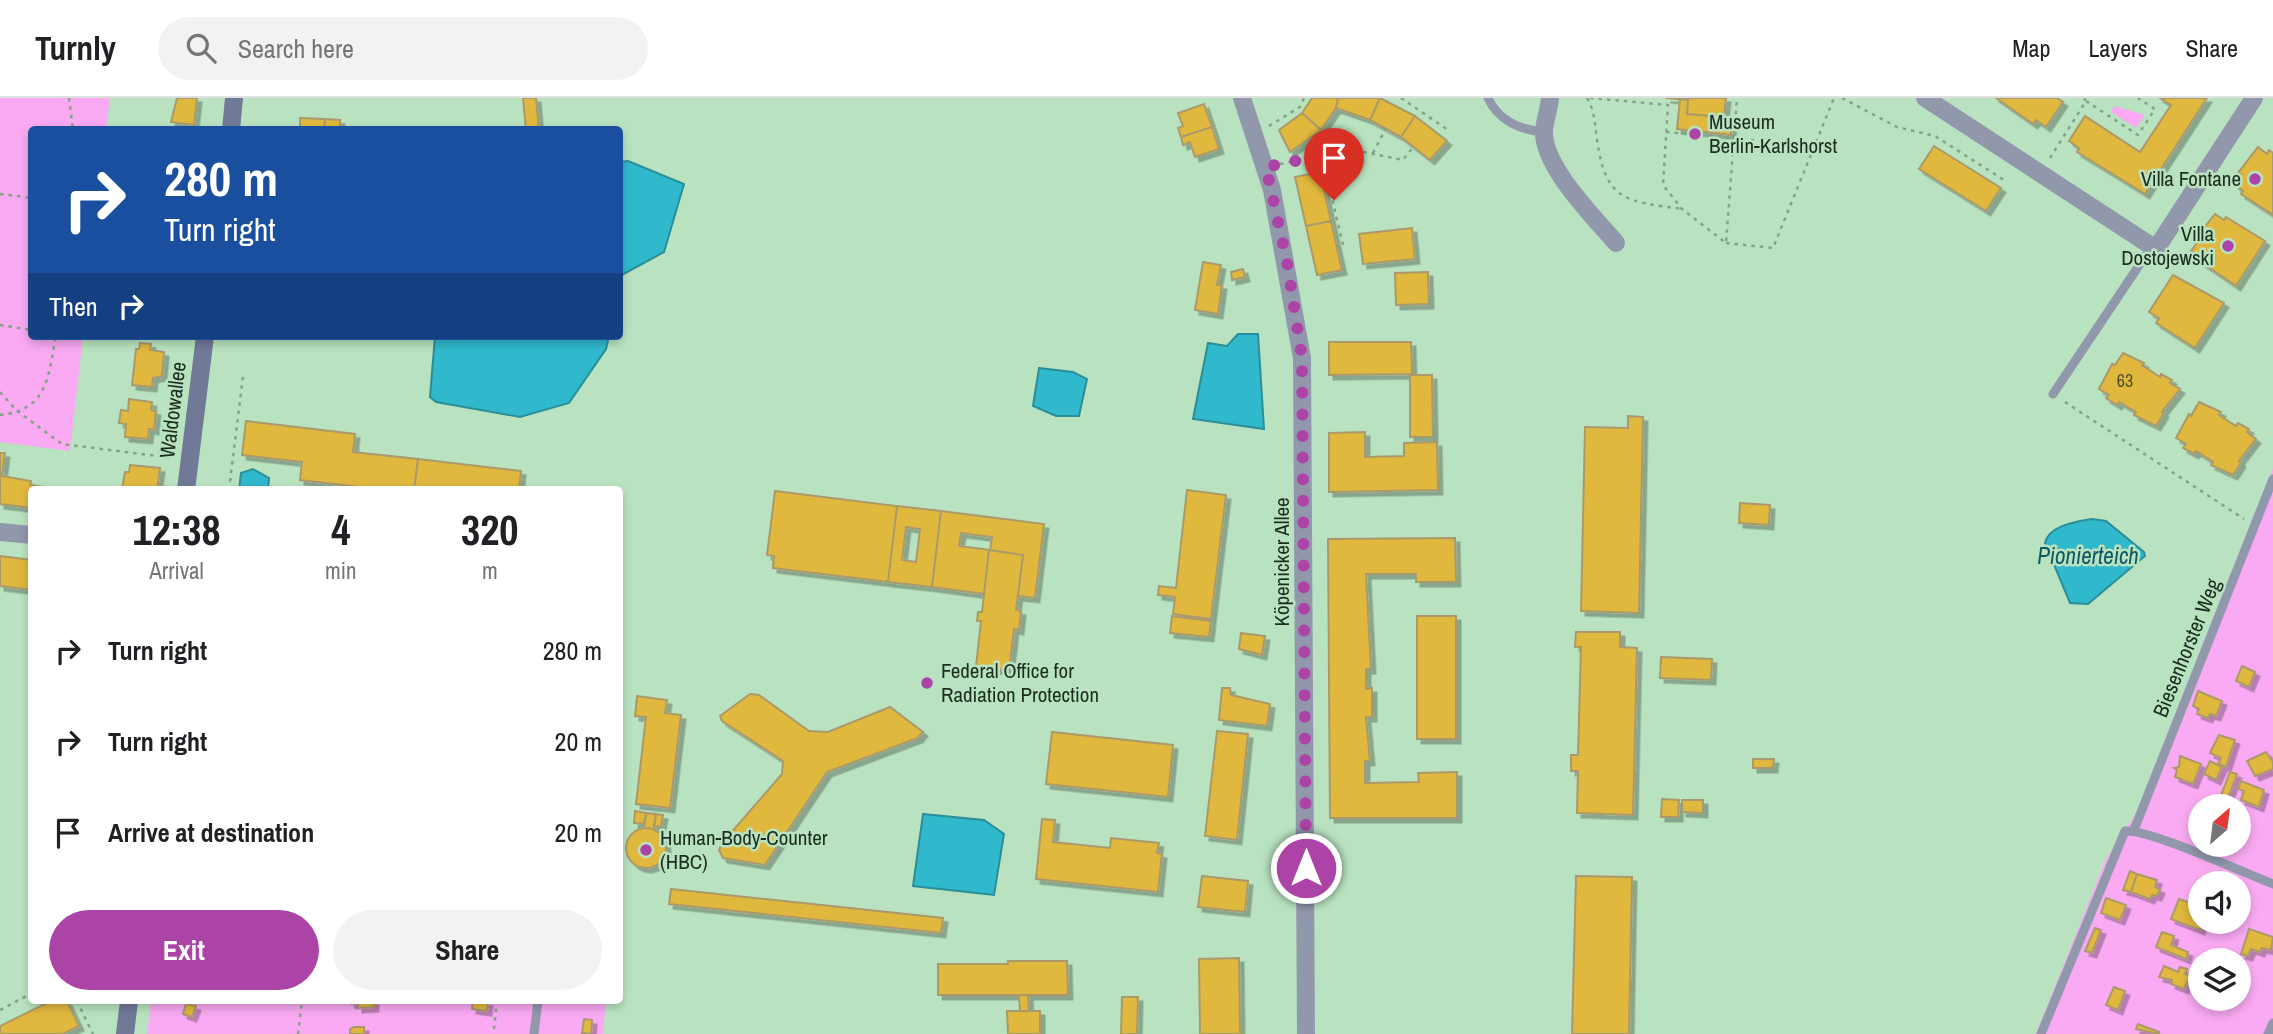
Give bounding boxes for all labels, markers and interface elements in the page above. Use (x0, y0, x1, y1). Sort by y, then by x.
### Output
search box (158, 17, 648, 80)
text: Turnly (35, 26, 116, 70)
icon: search (182, 29, 220, 67)
text: Search here (238, 31, 354, 66)
text: Map (2012, 32, 2050, 64)
text: Layers (2088, 32, 2147, 64)
text: Share (2185, 32, 2238, 64)
place label: Museum Berlin-Karlshorst (1709, 107, 1837, 160)
marker: Museum Berlin-Karlshorst (1687, 126, 1703, 142)
pin (1304, 128, 1364, 200)
icon: arrive (1315, 139, 1353, 177)
text: 280 m (164, 145, 278, 211)
icon: right (49, 154, 140, 245)
place label: Villa Fontane (2141, 164, 2241, 193)
marker: Villa Fontane (2247, 171, 2263, 187)
text: Turn right (164, 208, 276, 251)
place label: Villa Dostojewski (2121, 219, 2214, 272)
marker: Villa Dostojewski (2220, 238, 2236, 254)
icon: right (112, 287, 150, 325)
text: Then (49, 289, 98, 324)
street label: Waldowallee (152, 360, 193, 460)
house number: 63 (2117, 368, 2133, 393)
street label: Köpenicker Allee (1267, 497, 1296, 627)
text: 12:38 (133, 502, 221, 558)
text: 4 (331, 502, 350, 558)
text: 320 (461, 502, 519, 558)
water label: Pionierteich (2037, 540, 2139, 571)
text: Arrival (149, 555, 204, 586)
text: min (325, 555, 357, 586)
text: m (482, 555, 498, 586)
street label: Biesenhorster Weg (2146, 574, 2228, 721)
icon: right (49, 632, 87, 670)
text: Turn right (108, 633, 207, 668)
text: 280 m (543, 633, 602, 668)
place label: Federal Office for Radiation Protection (941, 656, 1099, 709)
marker: Federal Office for Radiation Protection (919, 675, 935, 691)
icon: right (49, 723, 87, 761)
text: Turn right (108, 724, 207, 759)
text: 20 m (555, 724, 602, 759)
north arrow (2188, 794, 2250, 858)
map controls (2188, 794, 2251, 1011)
icon: arrive (49, 814, 87, 852)
text: Arrive at destination (108, 815, 314, 850)
text: 20 m (555, 815, 602, 850)
place label: Human-Body-Counter (HBC) (660, 823, 828, 876)
position arrow (1269, 831, 1343, 905)
marker: Human-Body-Counter (HBC) (638, 842, 654, 858)
button: sound (2188, 871, 2251, 934)
button: Exit (49, 910, 319, 990)
button: Share (333, 910, 602, 990)
button: layers (2188, 948, 2251, 1011)

